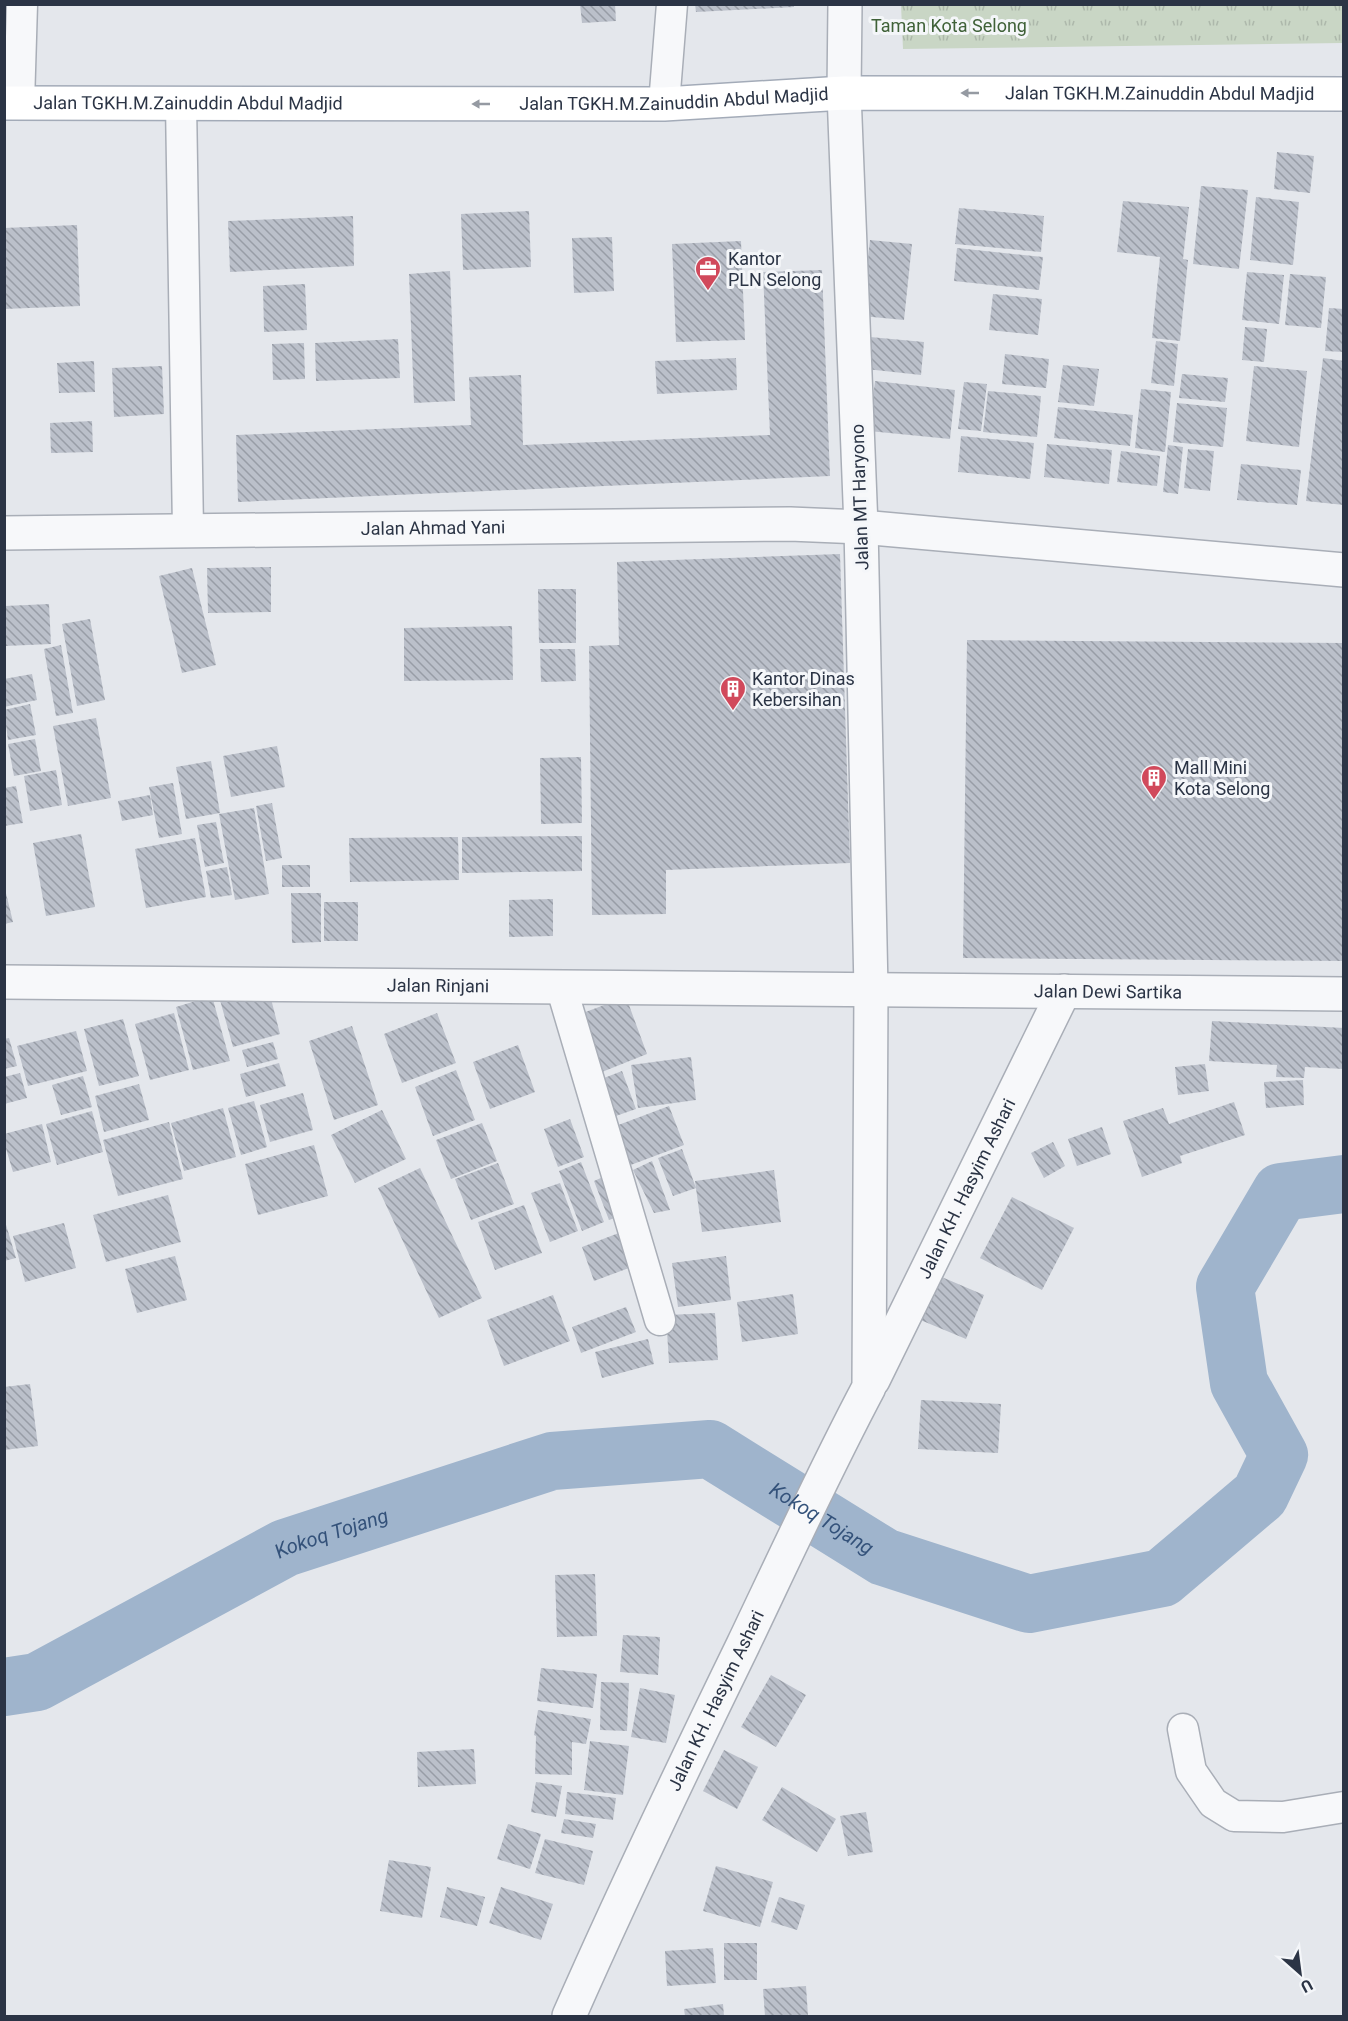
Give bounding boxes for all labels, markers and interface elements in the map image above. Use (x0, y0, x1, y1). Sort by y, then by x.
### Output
park label: Taman Kota Selong (871, 15, 1027, 36)
street label: Jalan TGKH.M.Zainuddin Abdul Madjid (1005, 82, 1314, 104)
street label: Jalan TGKH.M.Zainuddin Abdul Madjid (519, 83, 829, 114)
one-way arrow (961, 88, 980, 98)
street label: Jalan TGKH.M.Zainuddin Abdul Madjid (33, 92, 343, 114)
one-way arrow (472, 99, 491, 109)
place label: Kantor PLN Selong (728, 248, 821, 290)
office icon: Kantor PLN Selong (693, 254, 723, 292)
street label: Jalan MT Haryono (846, 424, 873, 571)
street label: Jalan Ahmad Yani (361, 516, 505, 539)
place label: Kantor Dinas Kebersihan (752, 668, 855, 710)
building icon: Kantor Dinas Kebersihan (718, 674, 748, 712)
place label: Mall Mini Kota Selong (1174, 757, 1270, 799)
building icon: Mall Mini Kota Selong (1139, 763, 1169, 801)
street label: Jalan Rinjani (387, 974, 489, 996)
street label: Jalan Dewi Sartika (1034, 980, 1182, 1003)
street label: Jalan KH. Hasyim Ashari (913, 1095, 1020, 1282)
water label: Kokoq Tojang (765, 1477, 878, 1560)
water label: Kokoq Tojang (270, 1503, 391, 1563)
street label: Jalan KH. Hasyim Ashari (663, 1607, 768, 1794)
north arrow (1270, 1943, 1330, 2003)
text: U (1298, 1975, 1316, 1997)

